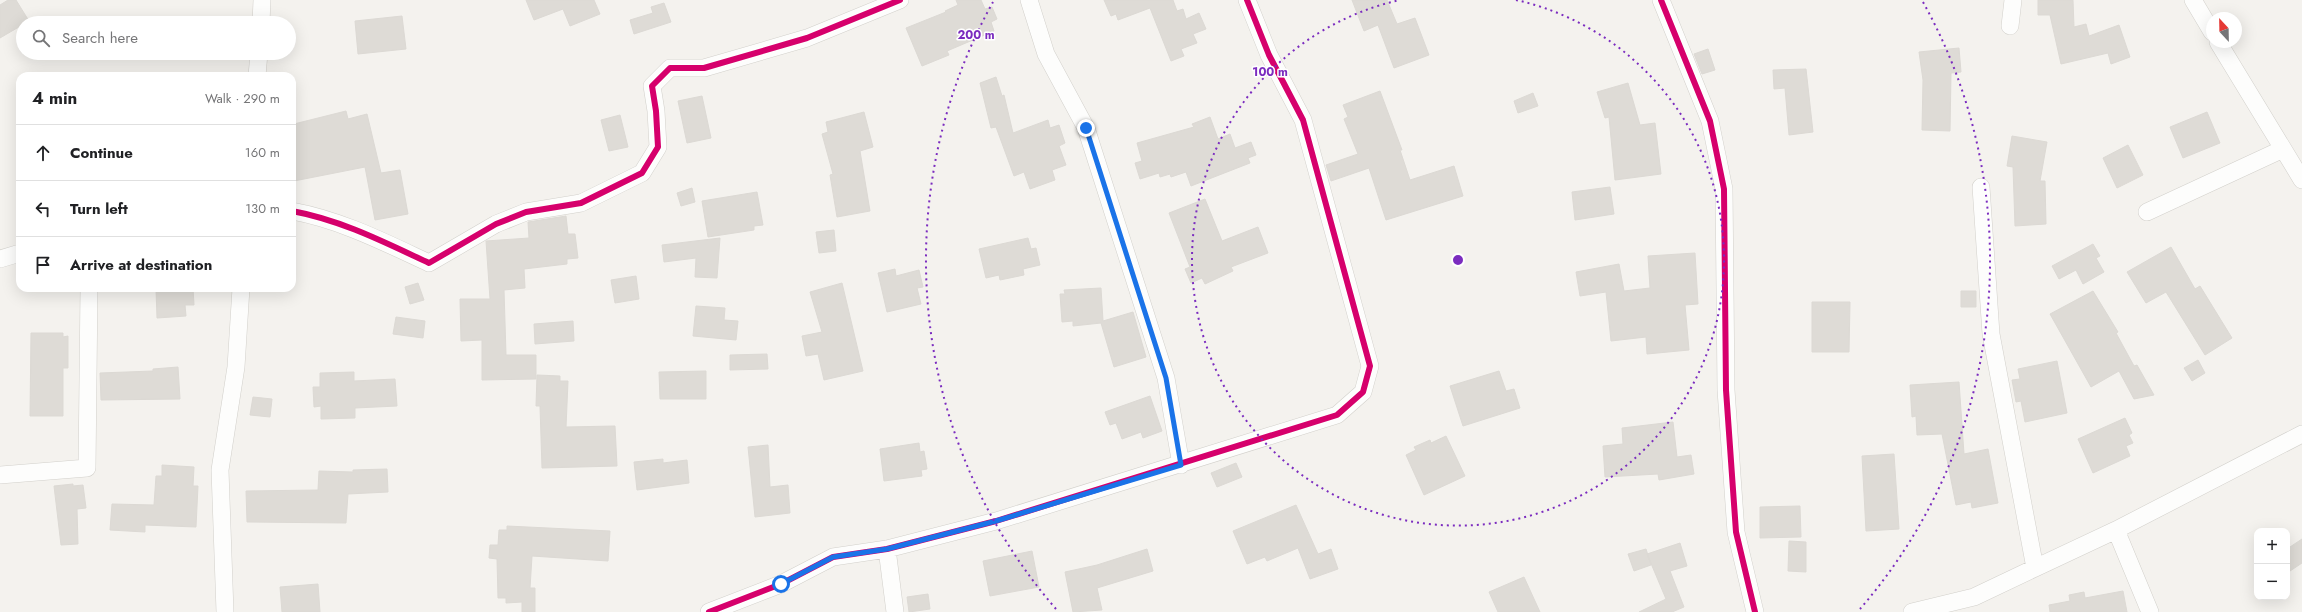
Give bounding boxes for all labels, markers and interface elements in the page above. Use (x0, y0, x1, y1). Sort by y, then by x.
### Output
north arrow (2206, 12, 2242, 48)
search box (16, 16, 296, 60)
text: 200 m (957, 26, 995, 44)
icon: search (30, 27, 52, 49)
text: Search here (62, 27, 138, 49)
text: 100 m (1252, 63, 1288, 81)
text: 4 min (32, 86, 77, 110)
text: Walk · 290 m (205, 89, 280, 108)
route end (1077, 119, 1095, 137)
icon: ahead (32, 142, 54, 164)
text: Continue (70, 142, 133, 164)
text: 160 m (245, 143, 280, 162)
icon: left (32, 198, 54, 220)
text: Turn left (70, 198, 128, 220)
text: 130 m (245, 199, 280, 218)
centre of rings (1451, 253, 1465, 267)
icon: arrive (32, 254, 54, 276)
text: Arrive at destination (70, 254, 212, 276)
map controls (2254, 528, 2290, 600)
button: + (2254, 528, 2290, 564)
button: − (2254, 564, 2290, 600)
route start (772, 575, 790, 593)

